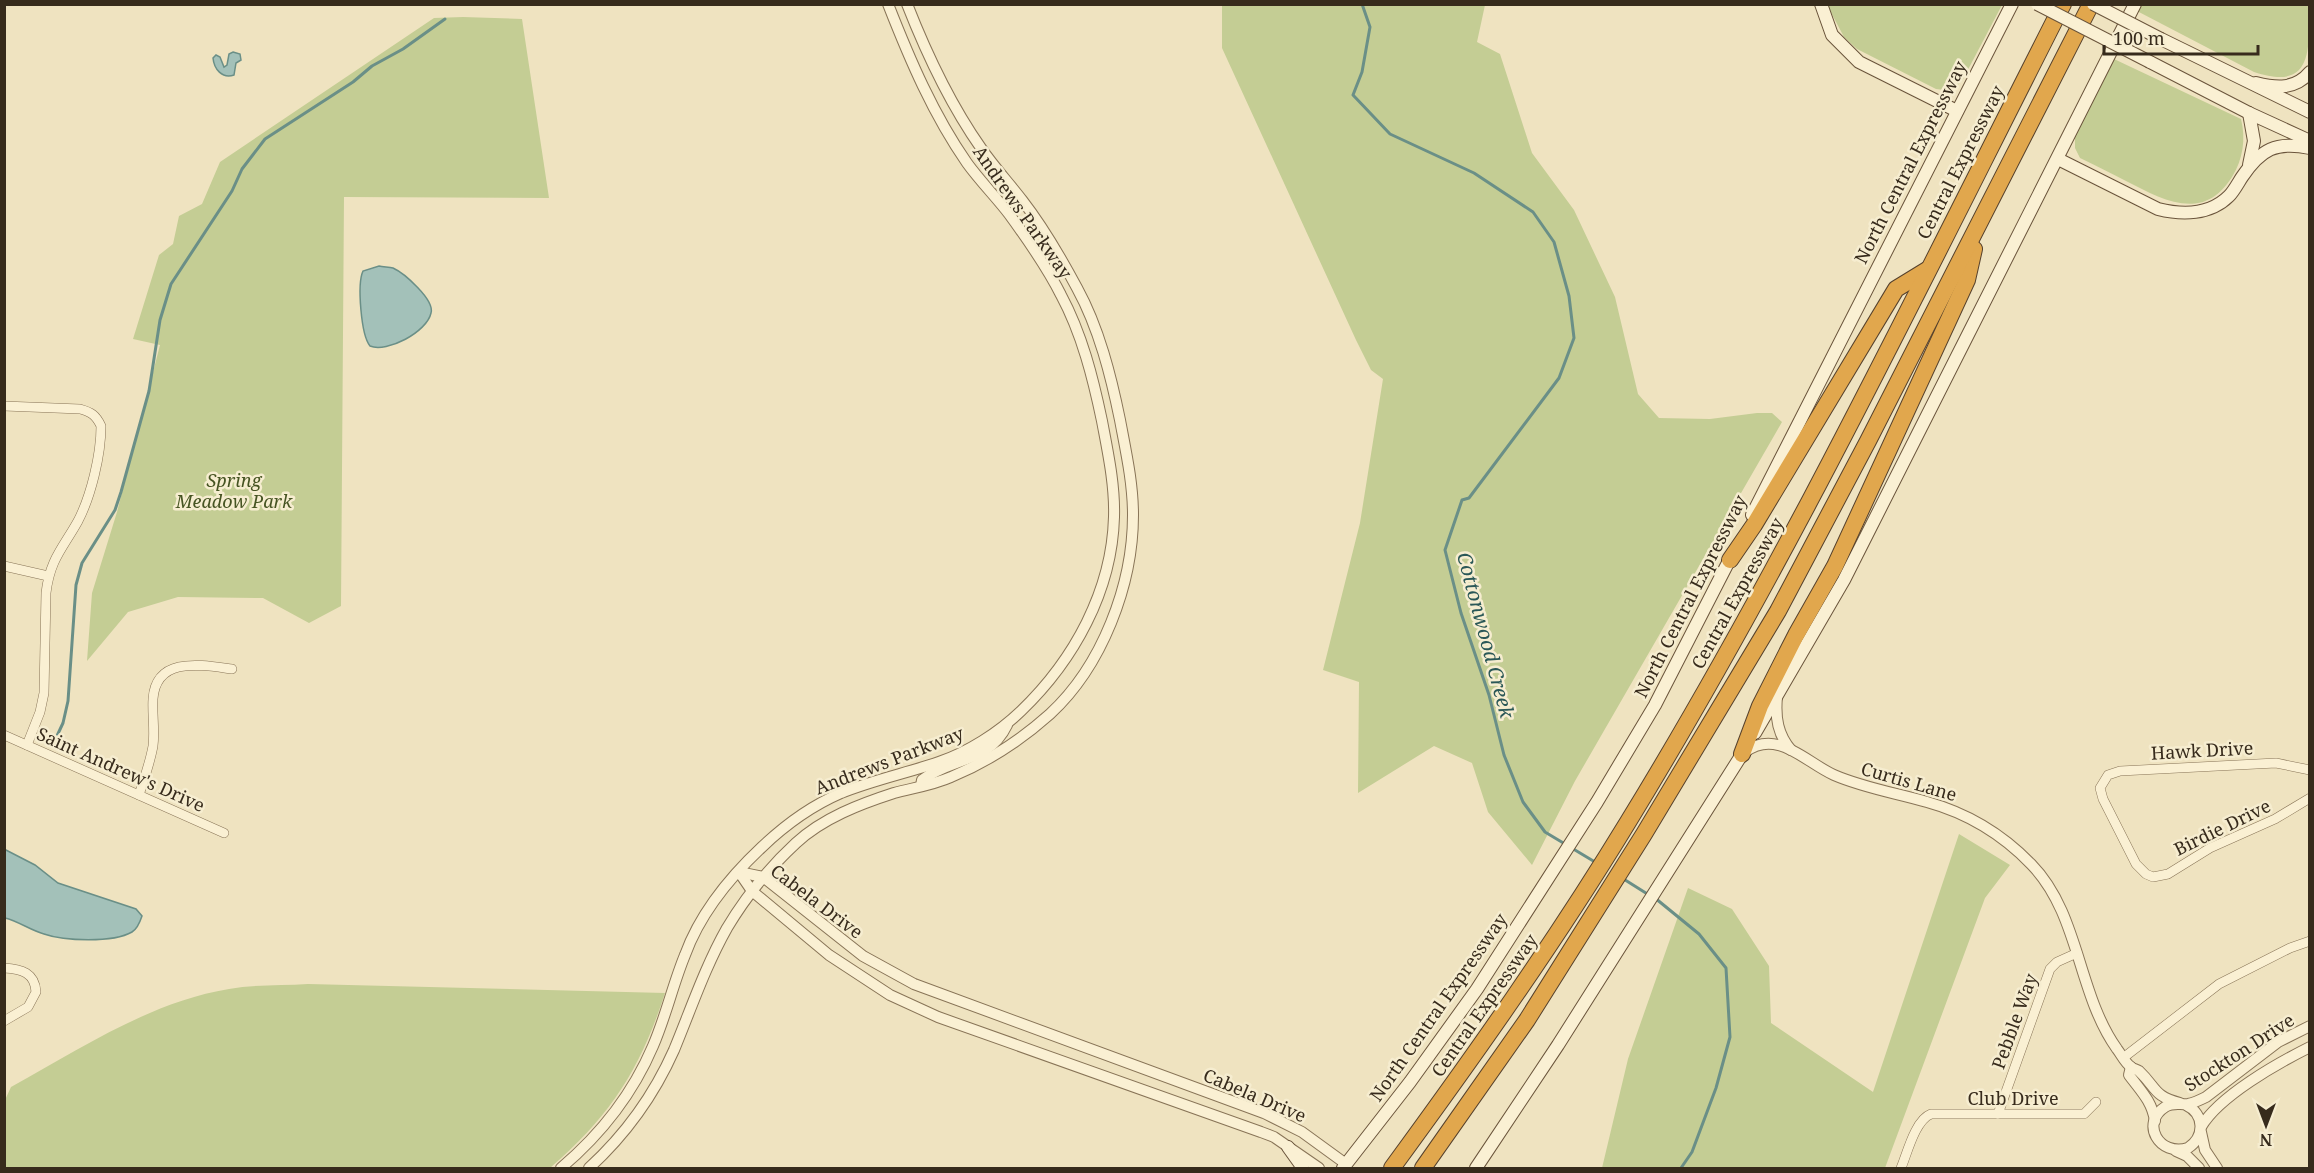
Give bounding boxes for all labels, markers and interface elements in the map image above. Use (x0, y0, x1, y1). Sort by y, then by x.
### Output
scale bar (2104, 18, 2258, 56)
text: 100 m (2113, 26, 2165, 50)
street label: North Central Expressway (1849, 57, 1971, 267)
street label: Central Expressway (1912, 82, 2008, 242)
street label: Andrews Parkway (968, 141, 1078, 284)
park label: Spring Meadow Park (175, 468, 293, 513)
street label: North Central Expressway (1628, 490, 1752, 702)
street label: Central Expressway (1685, 512, 1789, 673)
water label: Cottonwood Creek (1451, 549, 1521, 722)
street label: Andrews Parkway (811, 720, 967, 799)
street label: Saint Andrew's Drive (33, 721, 209, 817)
street label: Hawk Drive (2150, 735, 2254, 765)
street label: Curtis Lane (1858, 756, 1960, 806)
street label: Birdie Drive (2170, 793, 2274, 861)
street label: Cabela Drive (766, 858, 868, 944)
street label: North Central Expressway (1364, 907, 1513, 1106)
street label: Central Expressway (1426, 928, 1543, 1081)
street label: Pebble Way (1986, 969, 2043, 1072)
street label: Stockton Drive (2180, 1008, 2298, 1096)
street label: Cabela Drive (1200, 1063, 1310, 1127)
street label: Club Drive (1967, 1086, 2059, 1110)
north arrow (2236, 1095, 2296, 1155)
text: N (2259, 1129, 2272, 1151)

